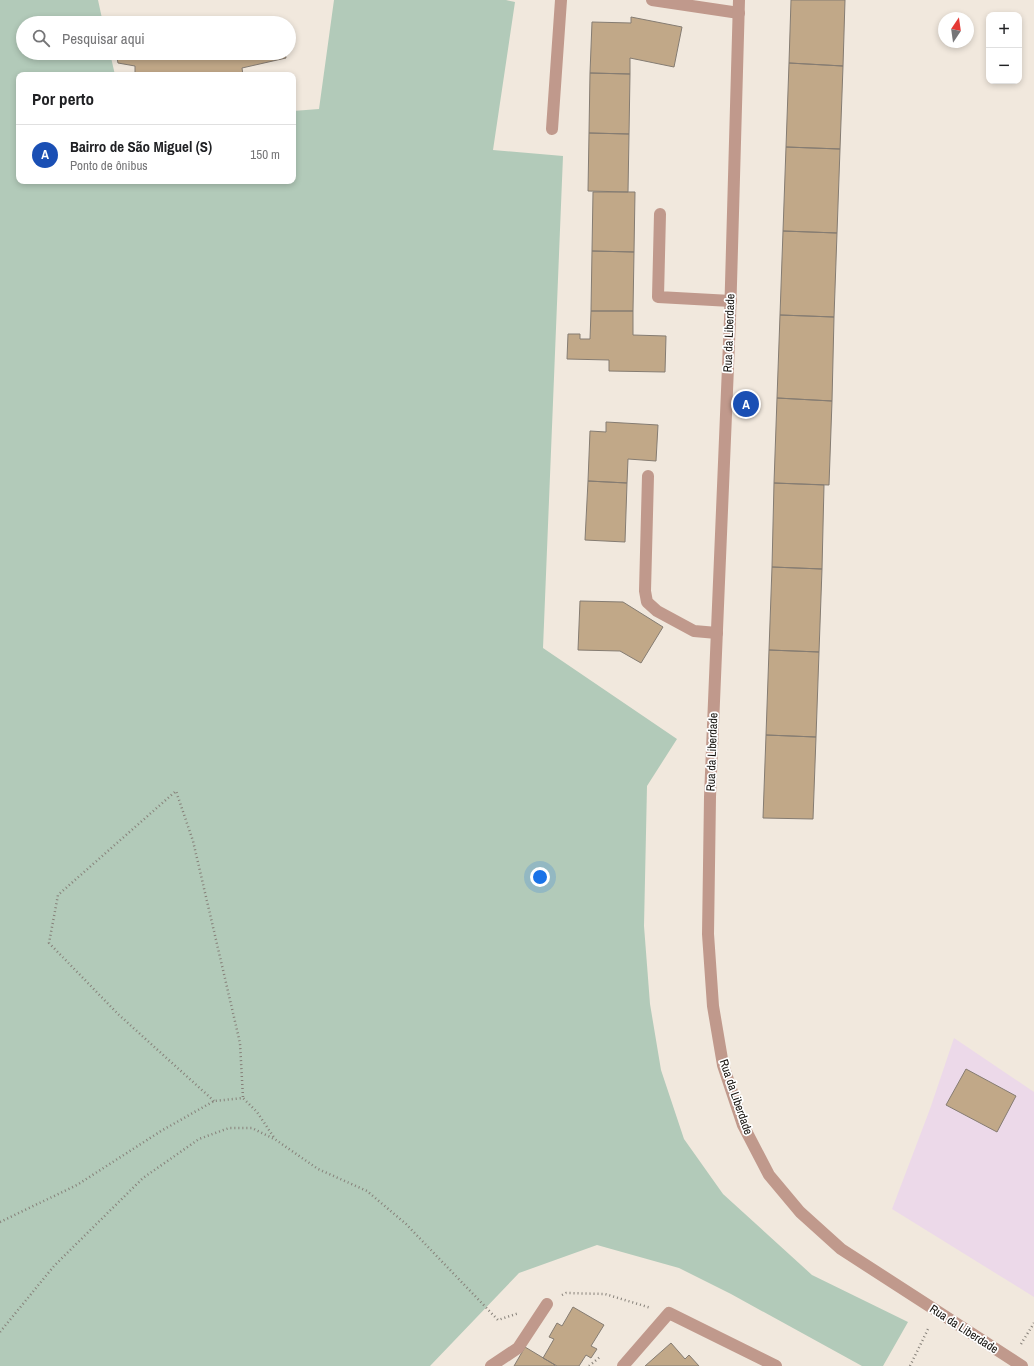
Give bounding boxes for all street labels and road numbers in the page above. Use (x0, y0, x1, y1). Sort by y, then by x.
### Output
street label: Rua da Liberdade (720, 293, 738, 373)
street label: Rua da Liberdade (703, 712, 721, 792)
street label: Rua da Liberdade (716, 1057, 756, 1137)
street label: Rua da Liberdade (927, 1301, 1001, 1357)

